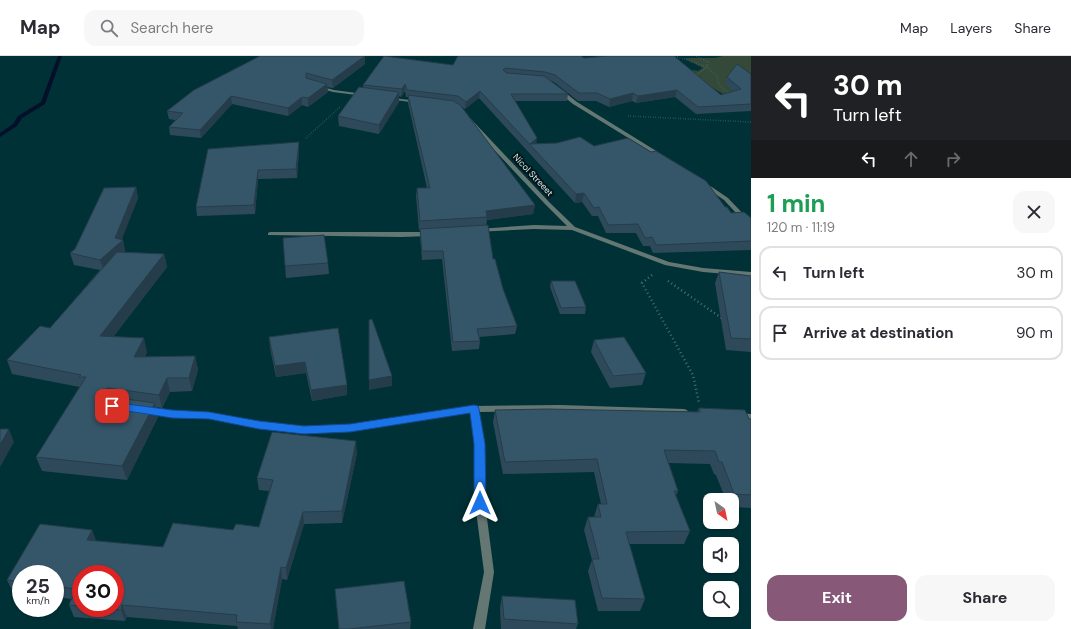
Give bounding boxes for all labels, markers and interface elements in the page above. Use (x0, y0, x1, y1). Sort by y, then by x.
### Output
search box (84, 10, 364, 46)
text: Map (20, 15, 60, 40)
icon: search (98, 17, 120, 39)
text: Search here (130, 18, 213, 38)
text: Map (900, 19, 928, 37)
text: Layers (950, 19, 992, 37)
text: Share (1014, 19, 1051, 37)
text: 30 m (833, 67, 903, 104)
icon: left (767, 72, 819, 124)
text: Turn left (833, 103, 902, 127)
icon: left (858, 148, 880, 170)
icon: ahead (900, 148, 922, 170)
icon: right (942, 148, 964, 170)
street label: Nicol Streeet (510, 151, 556, 199)
text: 1 min (767, 188, 825, 219)
button: close (1013, 191, 1055, 233)
text: 120 m · 11:19 (767, 219, 835, 236)
icon: left (769, 262, 791, 284)
text: Turn left (803, 263, 864, 283)
text: 30 m (1017, 263, 1053, 283)
icon: arrive (769, 322, 791, 344)
text: Arrive at destination (803, 323, 954, 343)
text: 90 m (1016, 323, 1053, 343)
pin (95, 389, 129, 423)
icon: arrive (101, 395, 123, 417)
position arrow (459, 482, 501, 524)
north arrow (703, 493, 739, 529)
map controls (703, 493, 739, 617)
button: sound (703, 537, 739, 573)
speed limit sign: 30 (72, 565, 124, 617)
text: 25 (26, 573, 50, 599)
button: Exit (767, 575, 907, 621)
button: Share (915, 575, 1055, 621)
button: search (703, 581, 739, 617)
text: km/h (26, 594, 50, 607)

